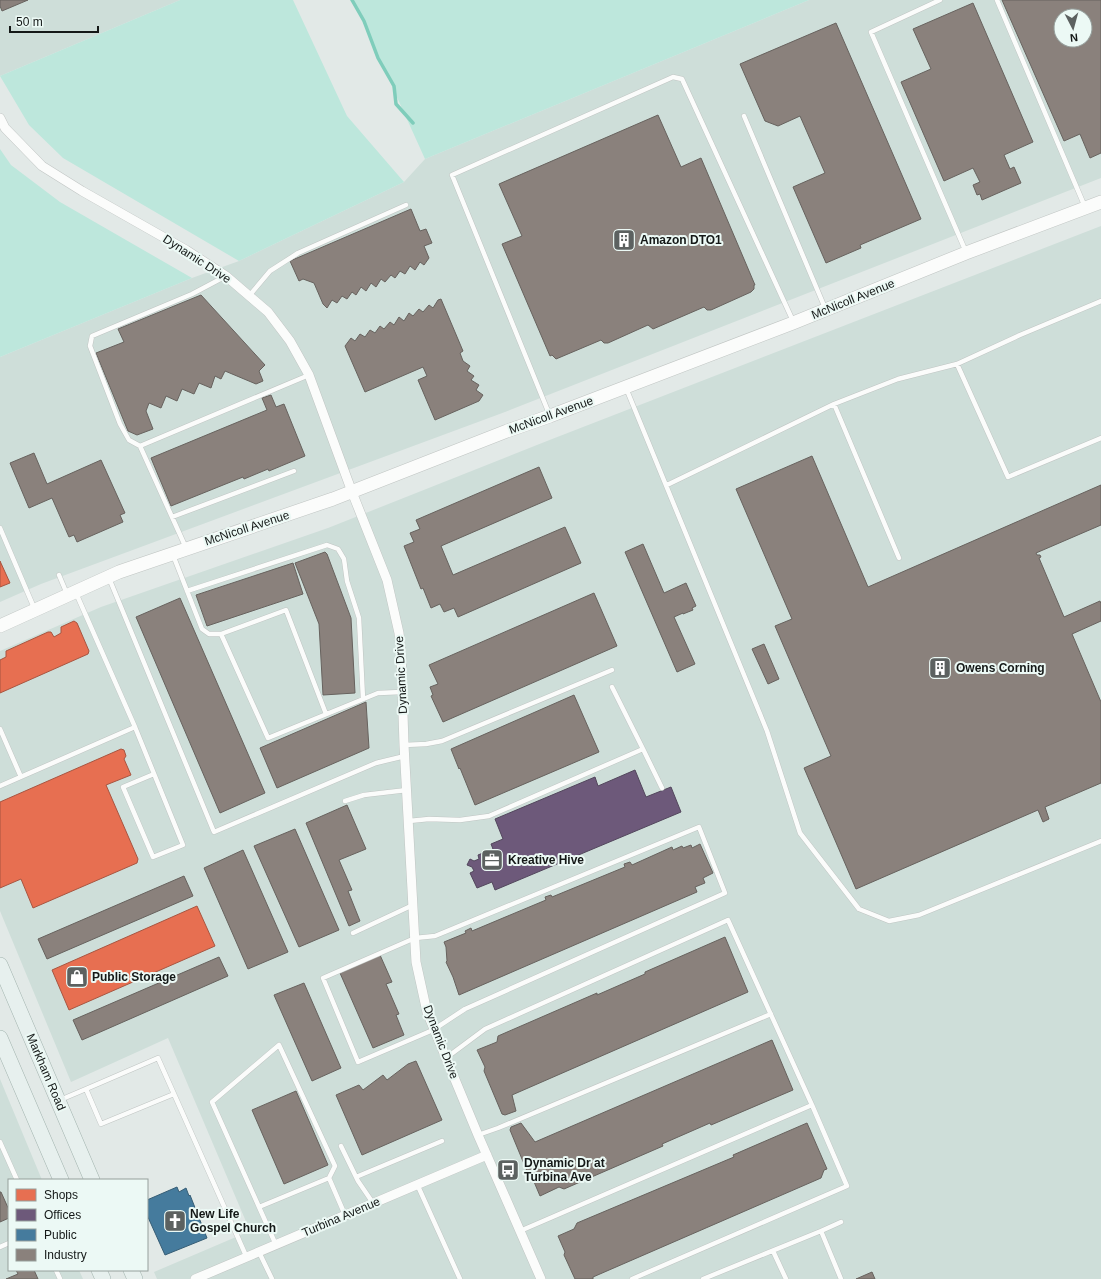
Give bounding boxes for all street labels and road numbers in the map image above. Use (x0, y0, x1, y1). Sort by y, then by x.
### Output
street label: Dynamic Drive (160, 232, 234, 286)
street label: McNicoll Avenue (809, 276, 897, 322)
street label: McNicoll Avenue (507, 393, 595, 437)
street label: McNicoll Avenue (203, 508, 292, 548)
street label: Dynamic Drive (392, 635, 410, 714)
street label: Dynamic Drive (420, 1003, 462, 1081)
street label: Markham Road (24, 1032, 68, 1112)
street label: Turbina Avenue (300, 1194, 382, 1240)

